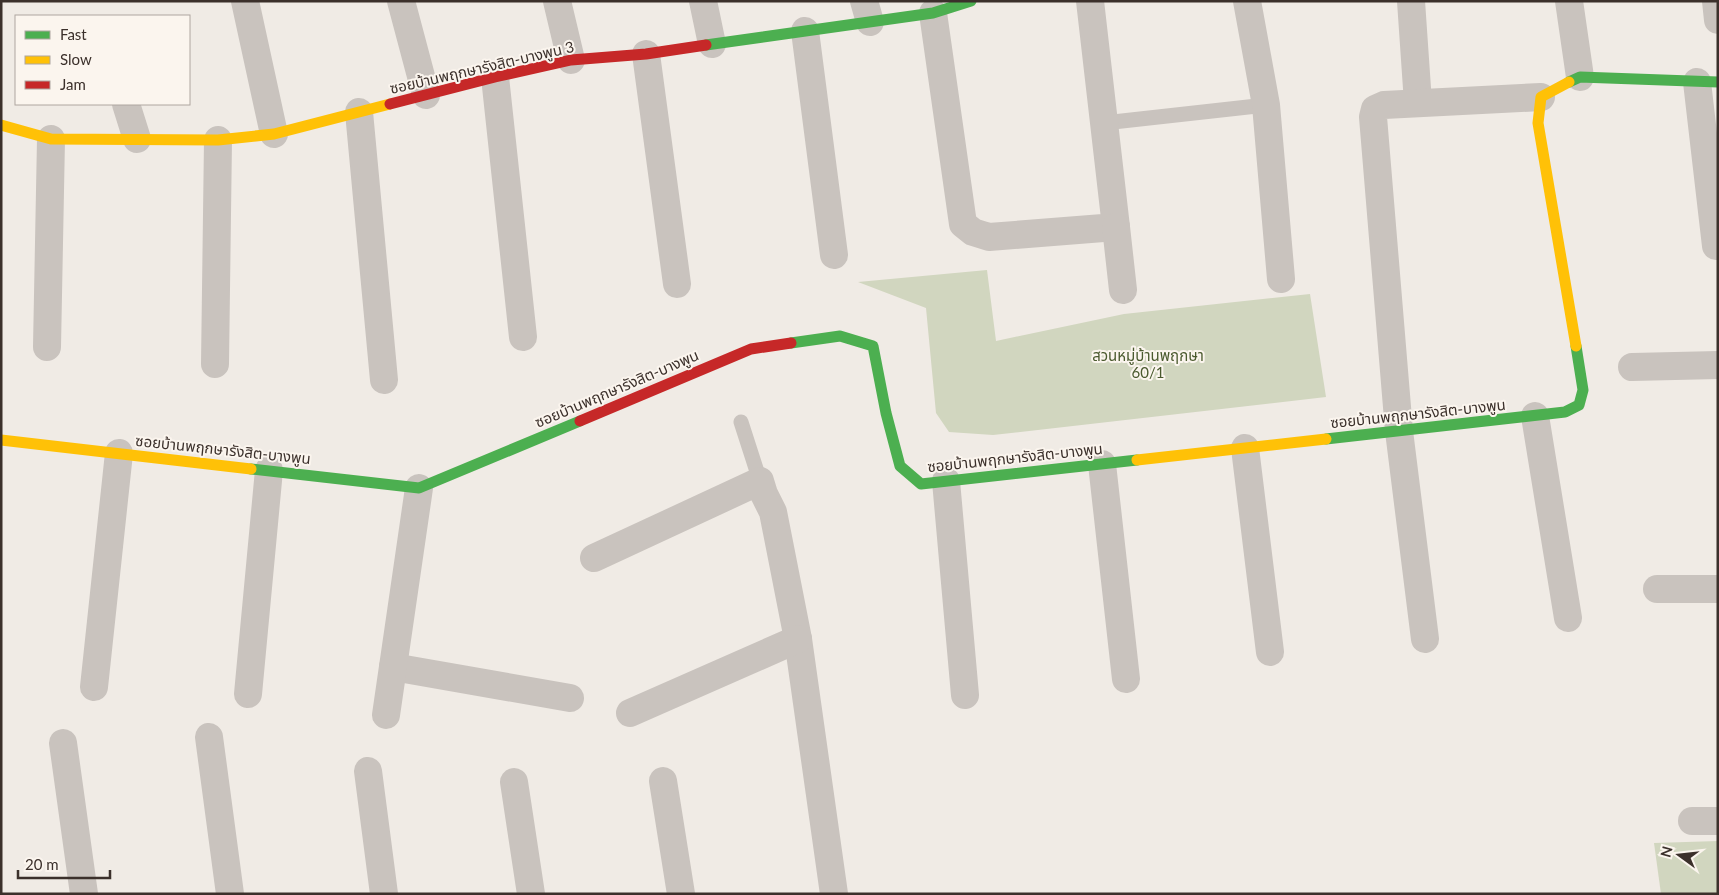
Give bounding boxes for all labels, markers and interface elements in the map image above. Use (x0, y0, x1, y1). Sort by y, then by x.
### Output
legend (15, 15, 190, 105)
text: Fast (60, 25, 87, 43)
street label: ซอยบ้านพฤกษารังสิต-บางพูน 3 (388, 37, 576, 98)
text: Slow (60, 50, 92, 68)
text: Jam (60, 75, 86, 93)
street label: ซอยบ้านพฤกษารังสิต-บางพูน (532, 345, 702, 432)
park label: สวนหมู่บ้านพฤกษา 60/1 (1092, 346, 1204, 381)
street label: ซอยบ้านพฤกษารังสิต-บางพูน (1329, 395, 1507, 432)
street label: ซอยบ้านพฤกษารังสิต-บางพูน (134, 431, 312, 468)
street label: ซอยบ้านพฤกษารังสิต-บางพูน (926, 439, 1104, 476)
north arrow (1654, 830, 1704, 880)
text: N (1656, 844, 1676, 859)
scale bar (18, 848, 110, 880)
text: 20 m (25, 855, 59, 873)

